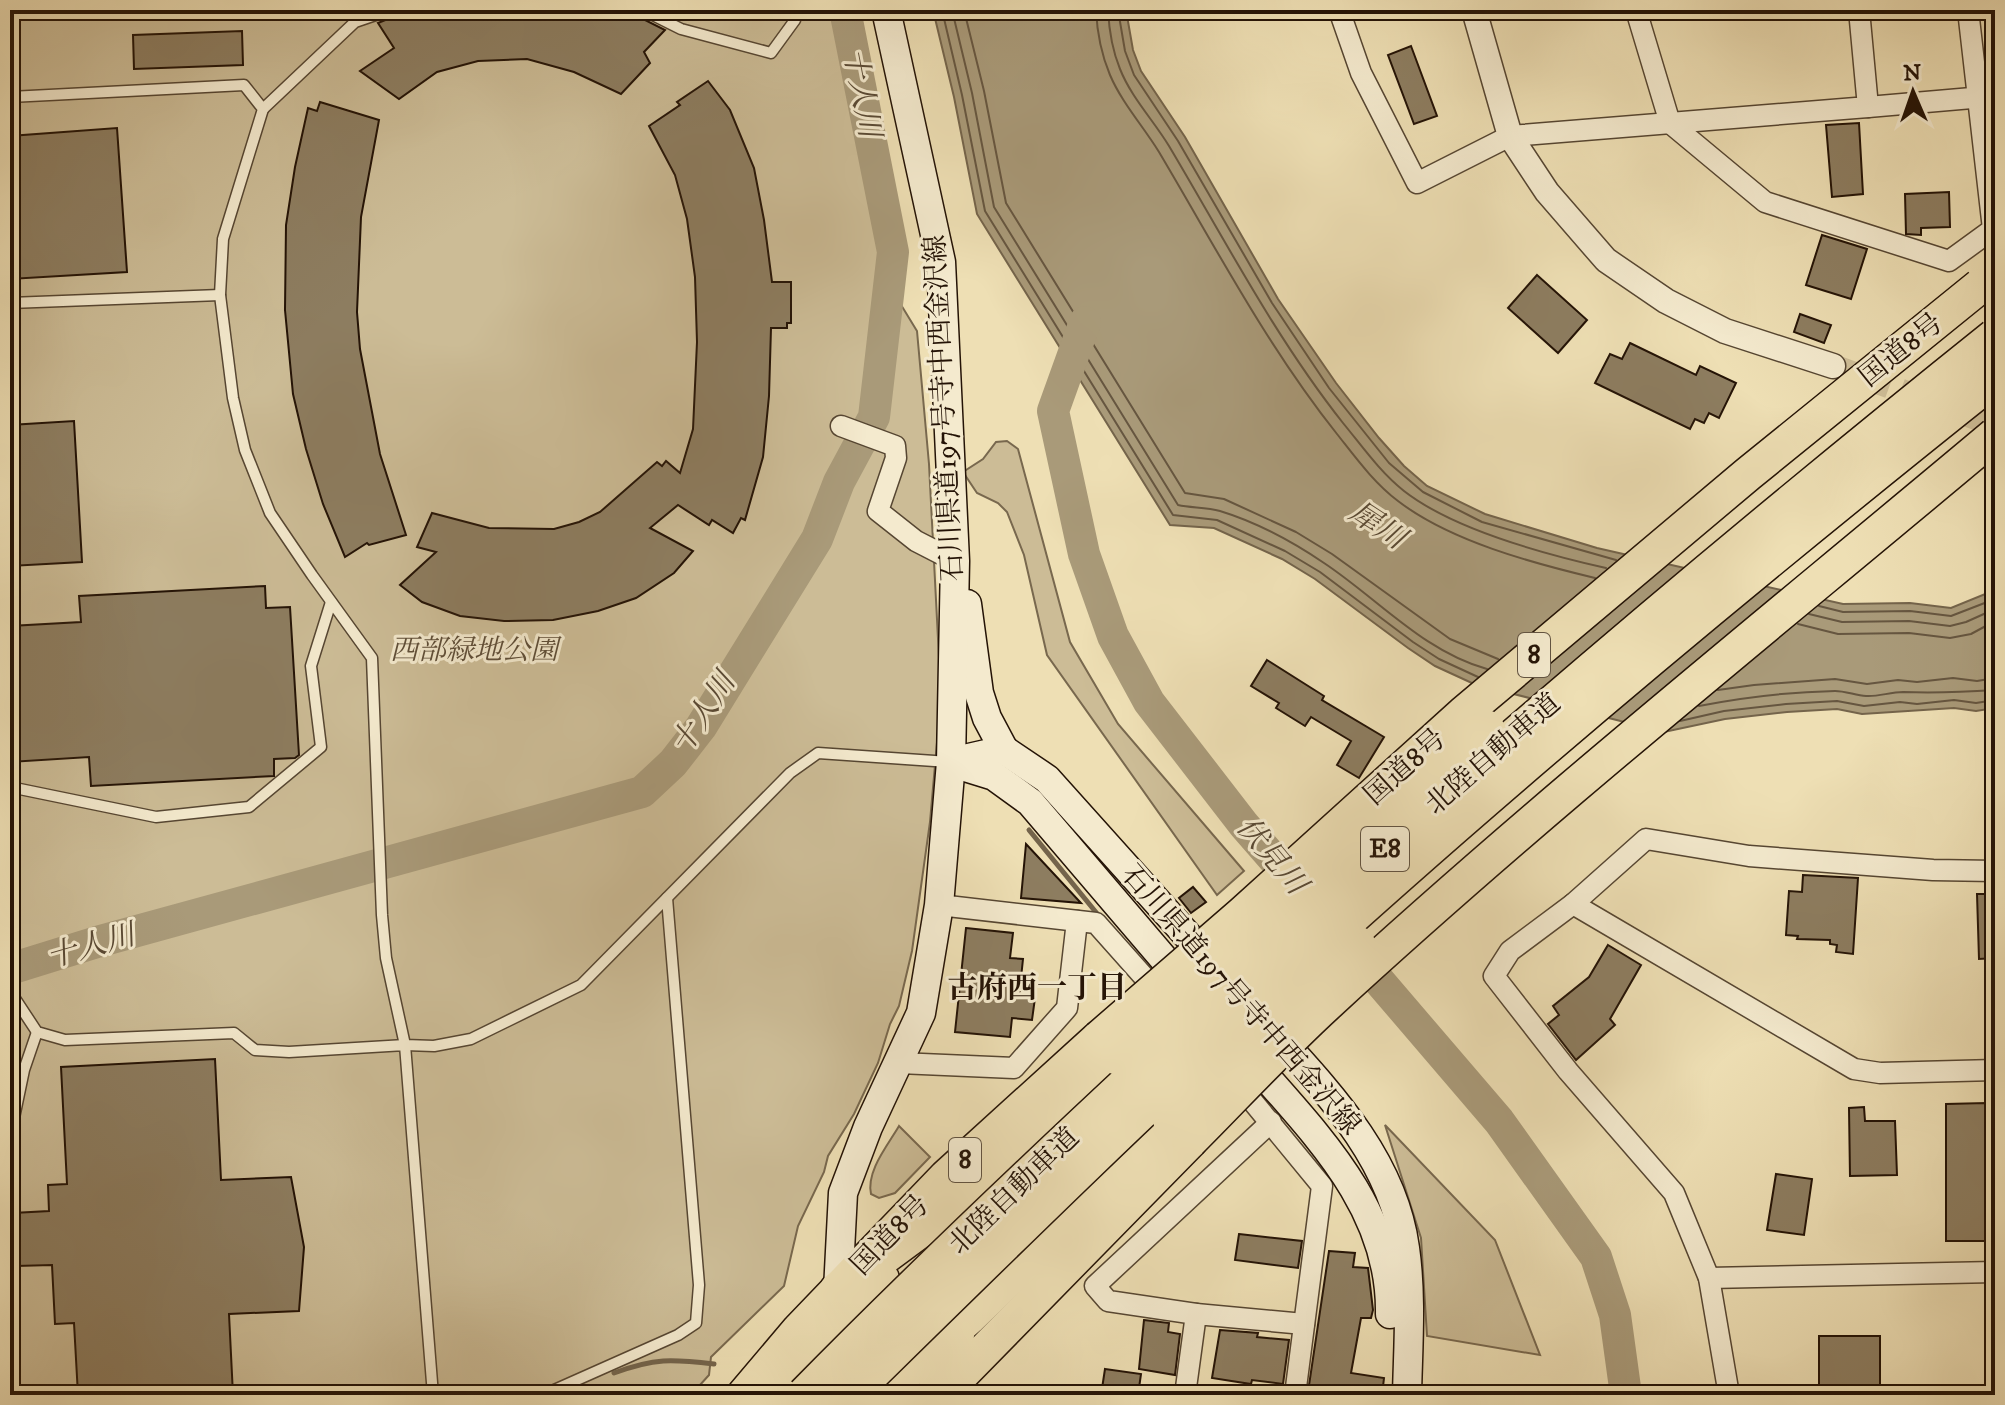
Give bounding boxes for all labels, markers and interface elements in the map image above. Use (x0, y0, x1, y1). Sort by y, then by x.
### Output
water label: 十人川 (834, 45, 888, 144)
north arrow (1873, 52, 1953, 132)
text: N (1903, 60, 1922, 87)
street label: 石川県道197号寺中西金沢線 (917, 234, 971, 582)
street label: 国道8号 (1852, 306, 1950, 394)
water label: 犀川 (1342, 494, 1415, 559)
park label: 西部緑地公園 (390, 633, 562, 668)
road number: 8 (1518, 633, 1550, 677)
water label: 十人川 (664, 664, 746, 762)
street label: 北陸自動車道 (1418, 686, 1568, 822)
street label: 国道8号 (1357, 721, 1453, 813)
water label: 伏見川 (1228, 810, 1316, 905)
road number: E8 (1361, 827, 1409, 871)
street label: 石川県道197号寺中西金沢線 (1114, 858, 1368, 1142)
water label: 十人川 (43, 916, 142, 977)
district label: 古府西一丁目 (947, 970, 1127, 1007)
street label: 北陸自動車道 (941, 1120, 1087, 1262)
road number: 8 (949, 1138, 981, 1182)
street label: 国道8号 (843, 1188, 937, 1282)

